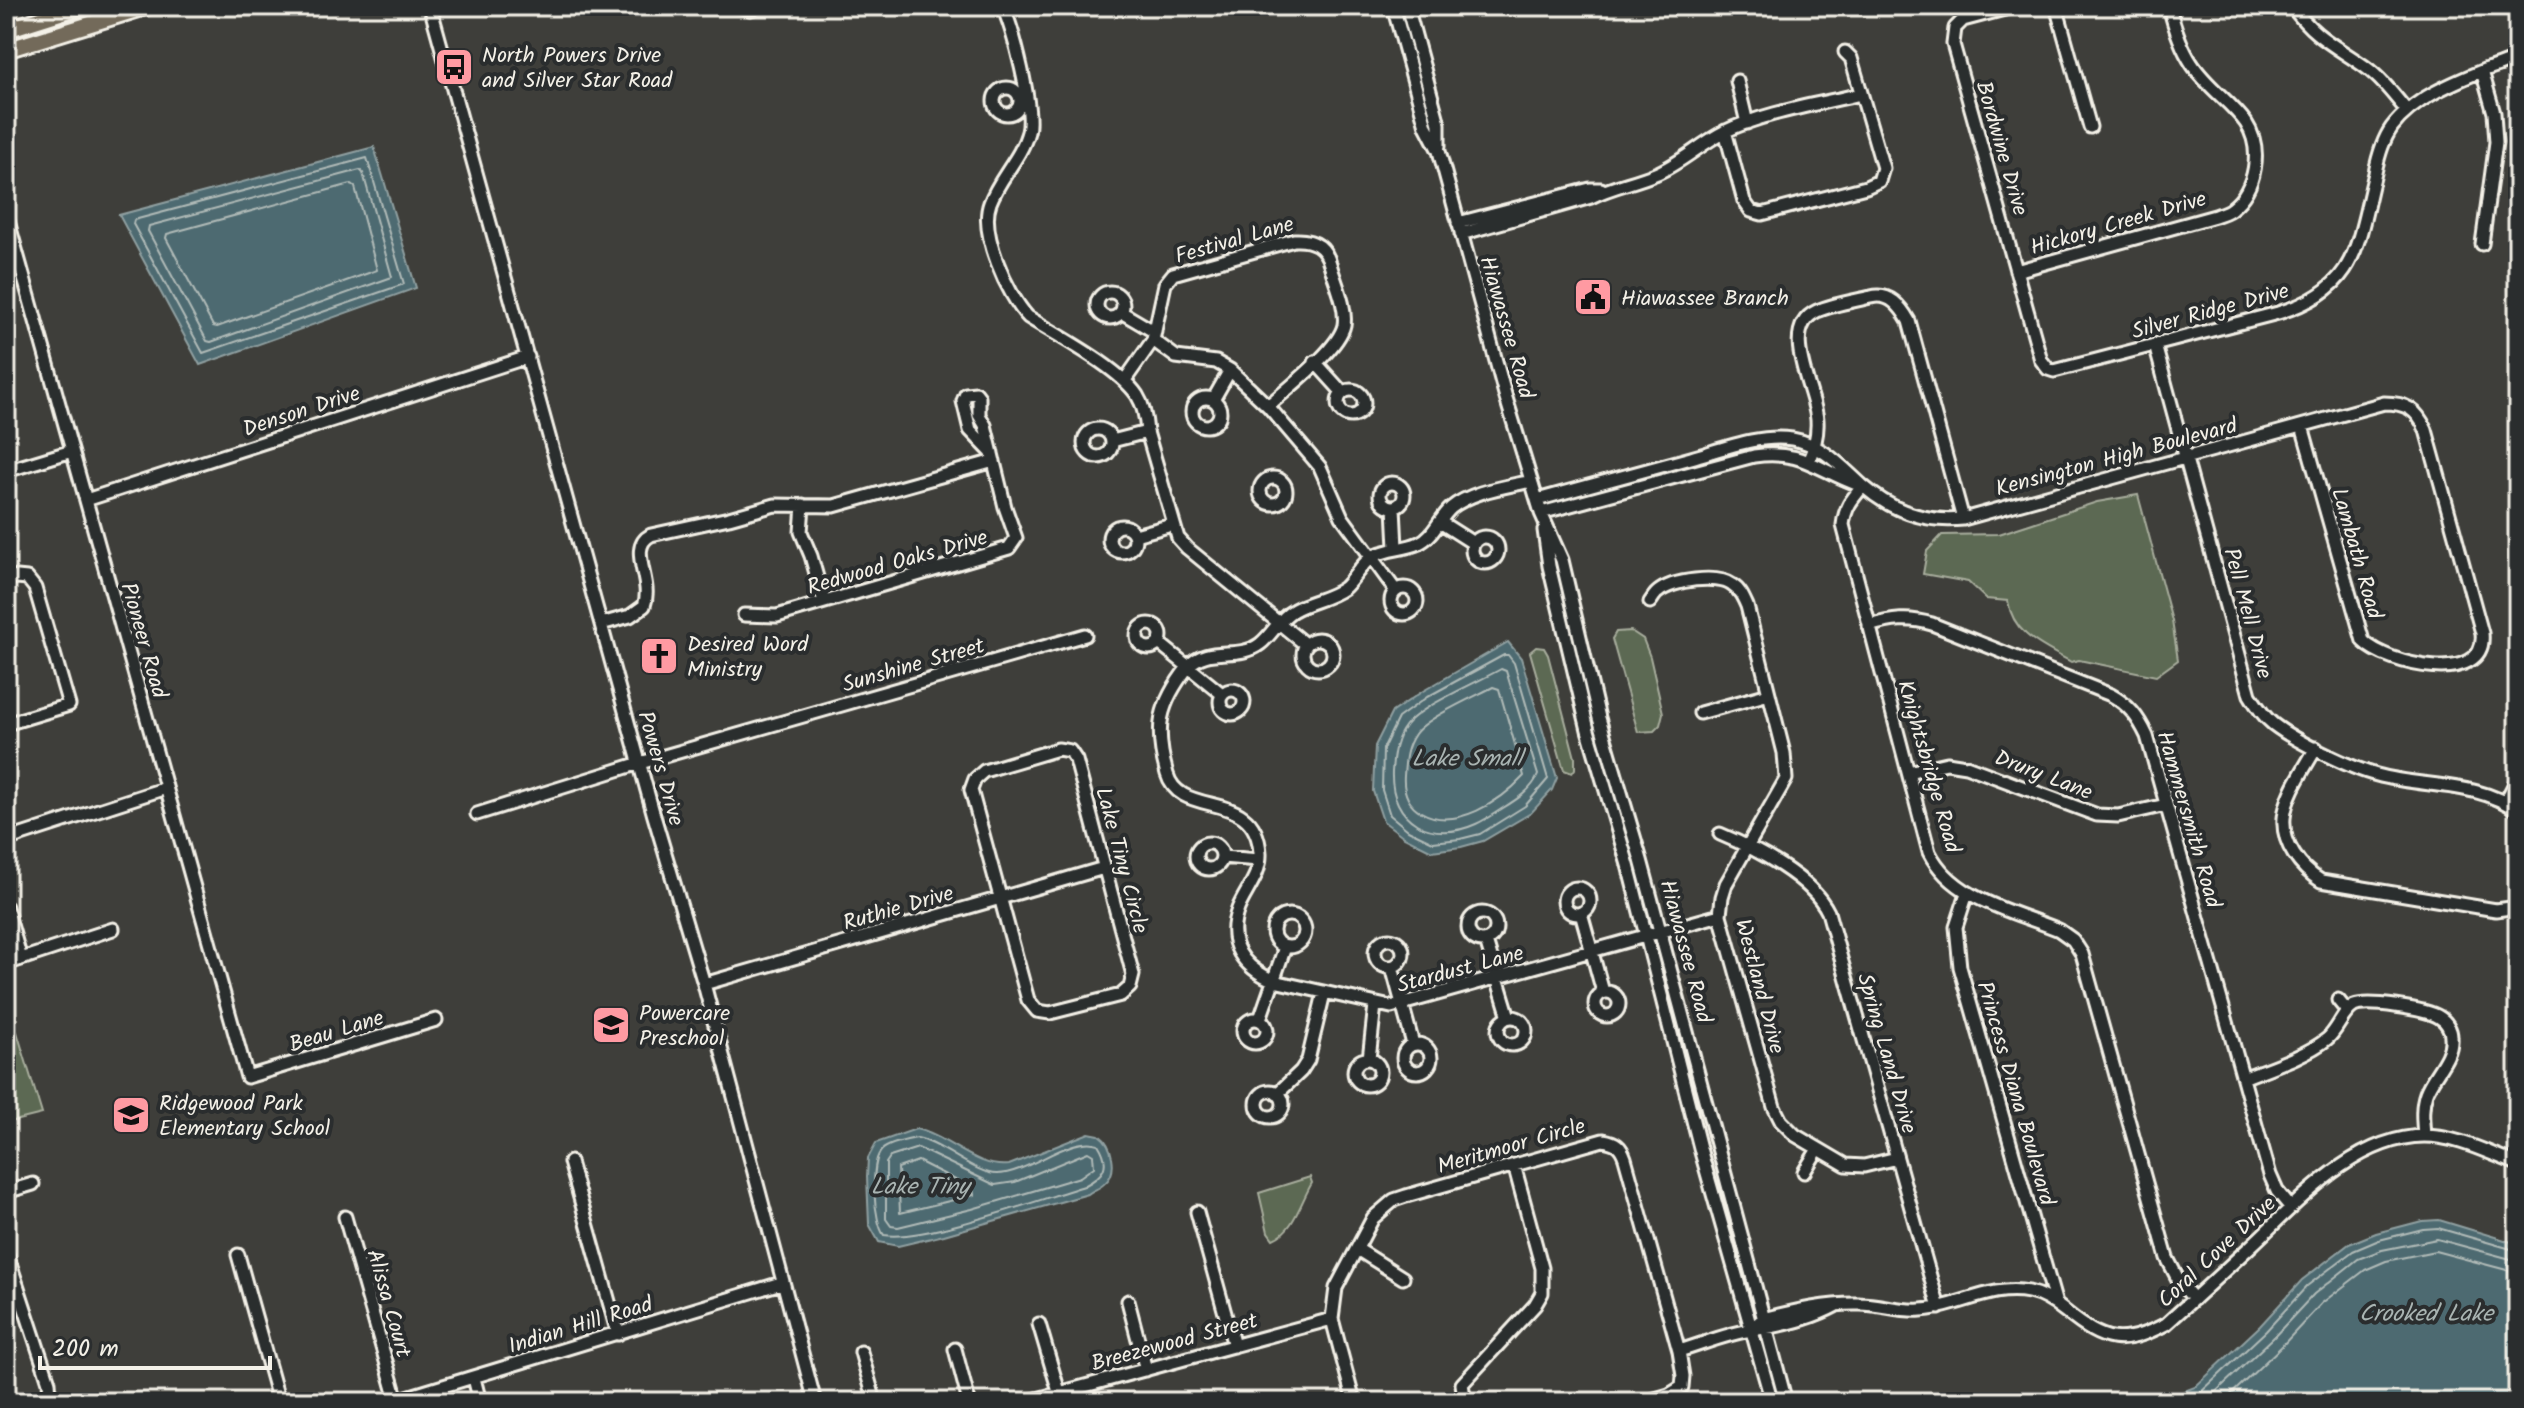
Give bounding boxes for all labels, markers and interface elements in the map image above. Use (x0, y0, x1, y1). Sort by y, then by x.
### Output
place label: North Powers Drive and Silver Star Road (482, 39, 673, 99)
bus stop icon: North Powers Drive and Silver Star Road (433, 46, 475, 88)
street label: Bordwine Drive (1965, 77, 2037, 220)
street label: Hickory Creek Drive (2027, 183, 2211, 266)
street label: Festival Lane (1171, 208, 1298, 275)
street label: Hiawassee Road (1469, 252, 1543, 404)
street label: Silver Ridge Drive (2128, 275, 2293, 350)
public building icon: Hiawassee Branch (1572, 276, 1614, 318)
place label: Hiawassee Branch (1621, 282, 1789, 317)
street label: Denson Drive (239, 377, 365, 448)
street label: Kensington High Boulevard (1992, 409, 2243, 508)
street label: Lambath Road (2320, 484, 2391, 624)
street label: Redwood Oaks Drive (803, 521, 992, 606)
street label: Pell Mell Drive (2212, 544, 2281, 683)
street label: Pioneer Road (109, 579, 176, 704)
place label: Desired Word Ministry (687, 628, 809, 688)
street label: Sunshine Street (838, 629, 989, 703)
church icon: Desired Word Ministry (638, 635, 680, 677)
street label: Knightsbridge Road (1886, 676, 1969, 858)
street label: Powers Drive (627, 707, 693, 830)
street label: Hammersmith Road (2146, 727, 2230, 913)
water label: Lake Small (1412, 740, 1527, 779)
street label: Drury Lane (1989, 742, 2097, 811)
street label: Lake Tiny Circle (1084, 784, 1157, 938)
street label: Hiawassee Road (1649, 876, 1721, 1028)
street label: Ruthie Drive (839, 877, 958, 942)
street label: Westland Drive (1724, 915, 1793, 1058)
street label: Stardust Lane (1393, 937, 1528, 1004)
street label: Spring Land Drive (1846, 969, 1925, 1138)
street label: Princess Diana Boulevard (1966, 977, 2064, 1211)
place label: Powercare Preschool (639, 997, 730, 1057)
street label: Beau Lane (285, 1001, 389, 1063)
school or university icon: Powercare Preschool (590, 1004, 632, 1046)
place label: Ridgewood Park Elementary School (159, 1087, 331, 1147)
school or university icon: Ridgewood Park Elementary School (110, 1094, 152, 1136)
street label: Meritmoor Circle (1434, 1110, 1590, 1185)
water label: Lake Tiny (871, 1168, 973, 1207)
street label: Coral Cove Drive (2150, 1188, 2285, 1317)
street label: Alissa Court (355, 1245, 420, 1363)
street label: Indian Hill Road (504, 1288, 658, 1365)
water label: Crooked Lake (2359, 1295, 2495, 1334)
street label: Breezewood Street (1088, 1304, 1262, 1382)
scale bar (40, 1320, 270, 1370)
text: 200 m (52, 1330, 119, 1369)

